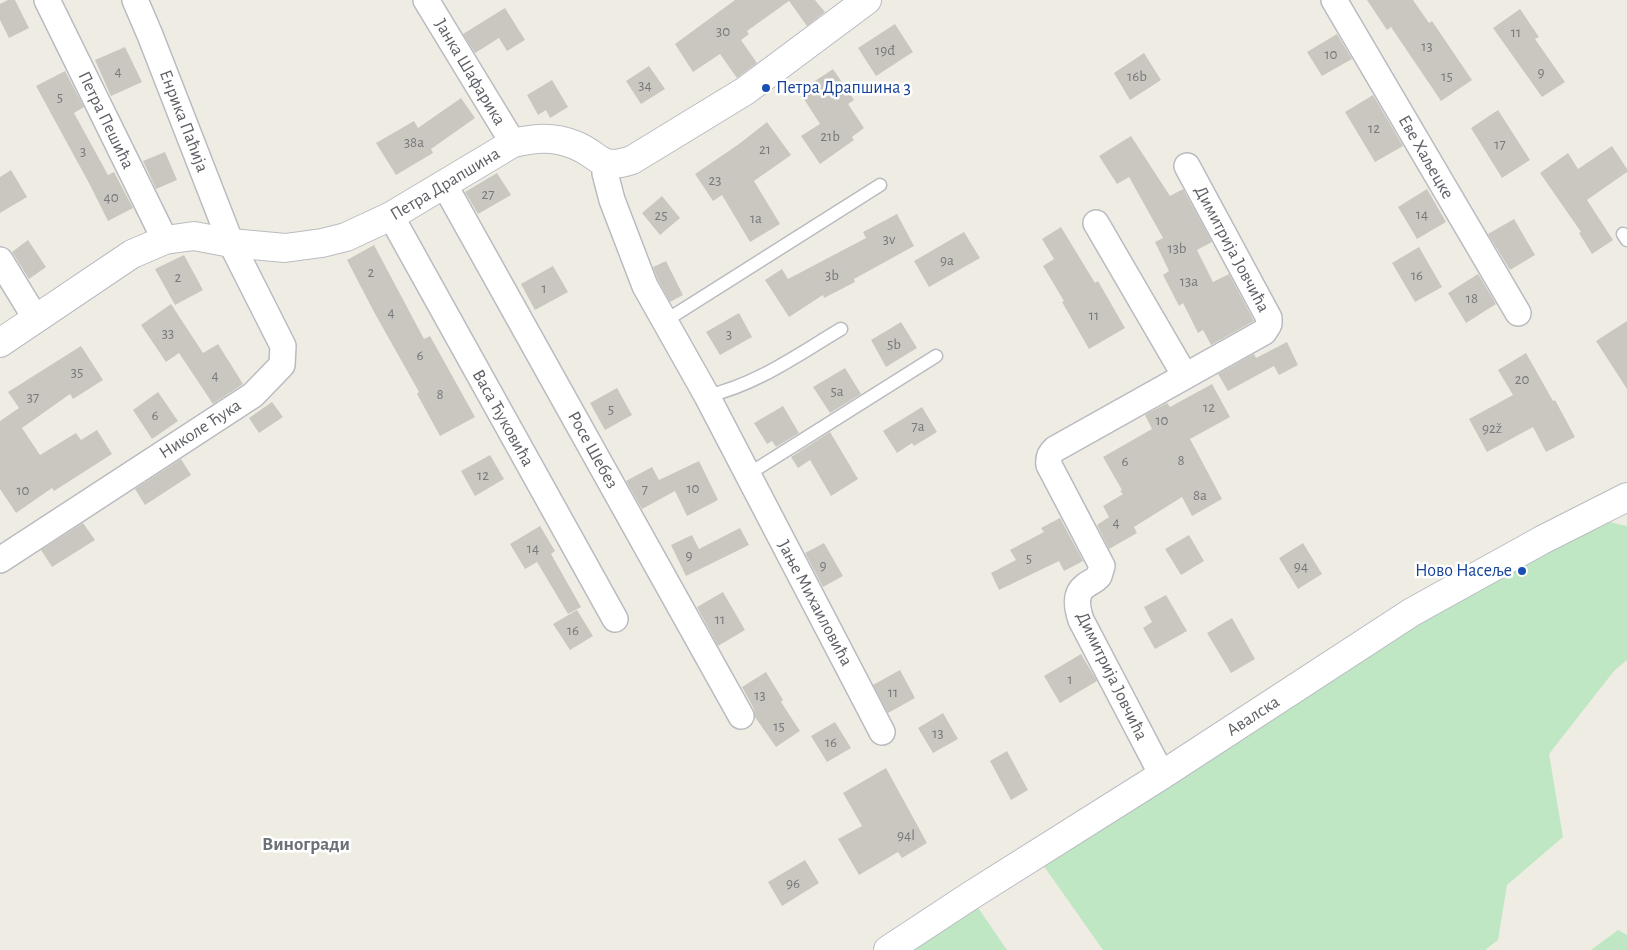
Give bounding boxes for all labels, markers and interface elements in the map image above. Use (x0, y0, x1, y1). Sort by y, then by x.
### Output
street label: Јанка Шафарика (430, 15, 510, 129)
house number: 30 (716, 22, 730, 40)
house number: 11 (1511, 23, 1521, 41)
house number: 13 (1421, 37, 1433, 55)
house number: 19đ (875, 41, 895, 59)
house number: 10 (1324, 45, 1338, 63)
house number: 4 (114, 62, 122, 80)
house number: 9 (1537, 63, 1545, 81)
street label: Енрика Паћија (155, 67, 213, 175)
house number: 16b (1127, 67, 1147, 85)
house number: 15 (1441, 67, 1453, 85)
street label: Петра Пешића (73, 68, 139, 172)
house number: 34 (638, 76, 652, 94)
place label: Петра Драпшина 3 (776, 77, 911, 99)
marker: Петра Драпшина 3 (760, 82, 772, 94)
house number: 5 (57, 88, 63, 106)
street label: Еве Хаљецке (1393, 111, 1459, 203)
house number: 12 (1368, 119, 1380, 137)
house number: 21b (820, 127, 840, 145)
house number: 38a (404, 133, 424, 151)
house number: 17 (1494, 135, 1506, 153)
house number: 21 (759, 140, 771, 158)
house number: 3 (80, 142, 86, 160)
street label: Петра Драпшина (386, 143, 504, 225)
house number: 23 (708, 171, 722, 189)
street label: Димитрија Јовчића (1189, 182, 1275, 316)
house number: 27 (481, 185, 495, 203)
house number: 40 (103, 188, 119, 206)
house number: 14 (1416, 205, 1428, 223)
house number: 25 (654, 206, 668, 224)
house number: 1a (750, 209, 762, 227)
house number: 3v (883, 230, 895, 248)
house number: 13b (1167, 239, 1187, 257)
house number: 9a (940, 251, 954, 269)
house number: 2 (368, 263, 374, 281)
house number: 3b (825, 266, 839, 284)
house number: 16 (1411, 266, 1423, 284)
house number: 2 (175, 268, 181, 286)
house number: 13a (1180, 272, 1198, 290)
house number: 1 (541, 279, 547, 297)
house number: 18 (1466, 289, 1478, 307)
house number: 4 (387, 303, 395, 321)
house number: 11 (1089, 306, 1099, 324)
house number: 33 (162, 324, 174, 342)
house number: 3 (726, 325, 732, 343)
house number: 5b (887, 335, 901, 353)
house number: 6 (416, 346, 424, 364)
house number: 35 (71, 363, 83, 381)
house number: 4 (211, 366, 219, 384)
street label: Васа Ћуковића (467, 366, 539, 470)
house number: 20 (1515, 370, 1529, 388)
house number: 5a (830, 382, 844, 400)
house number: 8 (436, 385, 444, 403)
house number: 37 (27, 388, 39, 406)
street label: Николе Ћука (155, 394, 245, 464)
house number: 12 (1203, 398, 1215, 416)
house number: 5 (608, 400, 614, 418)
house number: 6 (151, 406, 159, 424)
street label: Росе Шебез (563, 408, 623, 492)
house number: 10 (1155, 411, 1169, 429)
house number: 7a (911, 417, 925, 435)
house number: 92ž (1482, 419, 1502, 437)
house number: 8 (1177, 451, 1185, 469)
house number: 6 (1121, 452, 1129, 470)
house number: 12 (477, 466, 489, 484)
house number: 10 (686, 479, 700, 497)
house number: 7 (642, 480, 648, 498)
house number: 10 (16, 481, 30, 499)
house number: 8a (1193, 486, 1207, 504)
house number: 4 (1112, 513, 1120, 531)
street label: Јање Михаиловића (773, 536, 857, 670)
house number: 14 (527, 539, 539, 557)
house number: 9 (685, 546, 693, 564)
house number: 5 (1026, 549, 1032, 567)
house number: 9 (819, 556, 827, 574)
house number: 94 (1294, 557, 1308, 575)
place label: Ново Насеље (1415, 560, 1512, 582)
marker: Ново Насеље (1516, 565, 1528, 577)
street label: Димитрија Јовчића (1072, 608, 1152, 744)
house number: 11 (715, 610, 725, 628)
house number: 16 (567, 621, 579, 639)
house number: 1 (1067, 670, 1073, 688)
house number: 11 (888, 683, 898, 701)
house number: 13 (754, 686, 766, 704)
street label: Авалска (1223, 691, 1283, 741)
house number: 15 (773, 717, 785, 735)
house number: 13 (932, 724, 944, 742)
house number: 16 (825, 733, 837, 751)
house number: 94l (897, 826, 915, 844)
district label: Виногради (262, 833, 350, 855)
house number: 96 (786, 874, 800, 892)

